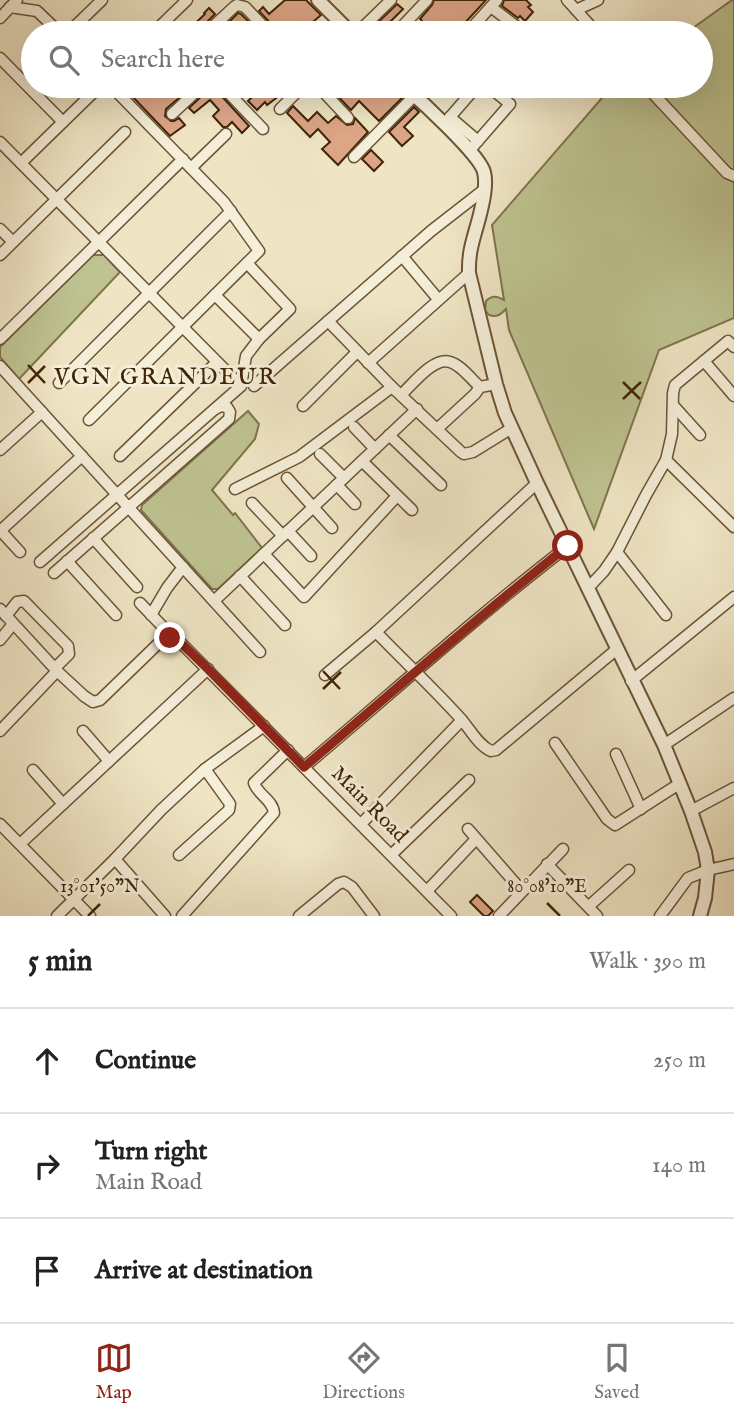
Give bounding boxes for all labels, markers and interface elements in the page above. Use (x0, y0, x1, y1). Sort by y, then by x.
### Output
search box (21, 21, 713, 98)
icon: search (45, 41, 83, 79)
text: Search here (101, 43, 225, 76)
district label: VGN GRANDEUR (53, 363, 278, 392)
route start (552, 530, 583, 561)
route end (154, 622, 185, 653)
street label: Main Road (325, 761, 414, 850)
text: 13°01'50"N (60, 876, 140, 899)
text: 80°08'10"E (507, 876, 587, 899)
text: 5 min (28, 943, 93, 981)
text: Walk · 390 m (589, 947, 706, 976)
icon: ahead (28, 1042, 66, 1080)
text: Continue (95, 1044, 196, 1077)
text: 250 m (653, 1046, 706, 1075)
text: Turn right (95, 1135, 208, 1168)
icon: right (28, 1147, 66, 1185)
text: 140 m (652, 1151, 706, 1180)
text: Main Road (95, 1168, 202, 1197)
icon: arrive (28, 1252, 66, 1290)
text: Arrive at destination (95, 1254, 313, 1287)
tab: Map (95, 1339, 133, 1405)
tab: Directions (322, 1339, 405, 1405)
tab: Saved (594, 1339, 639, 1405)

